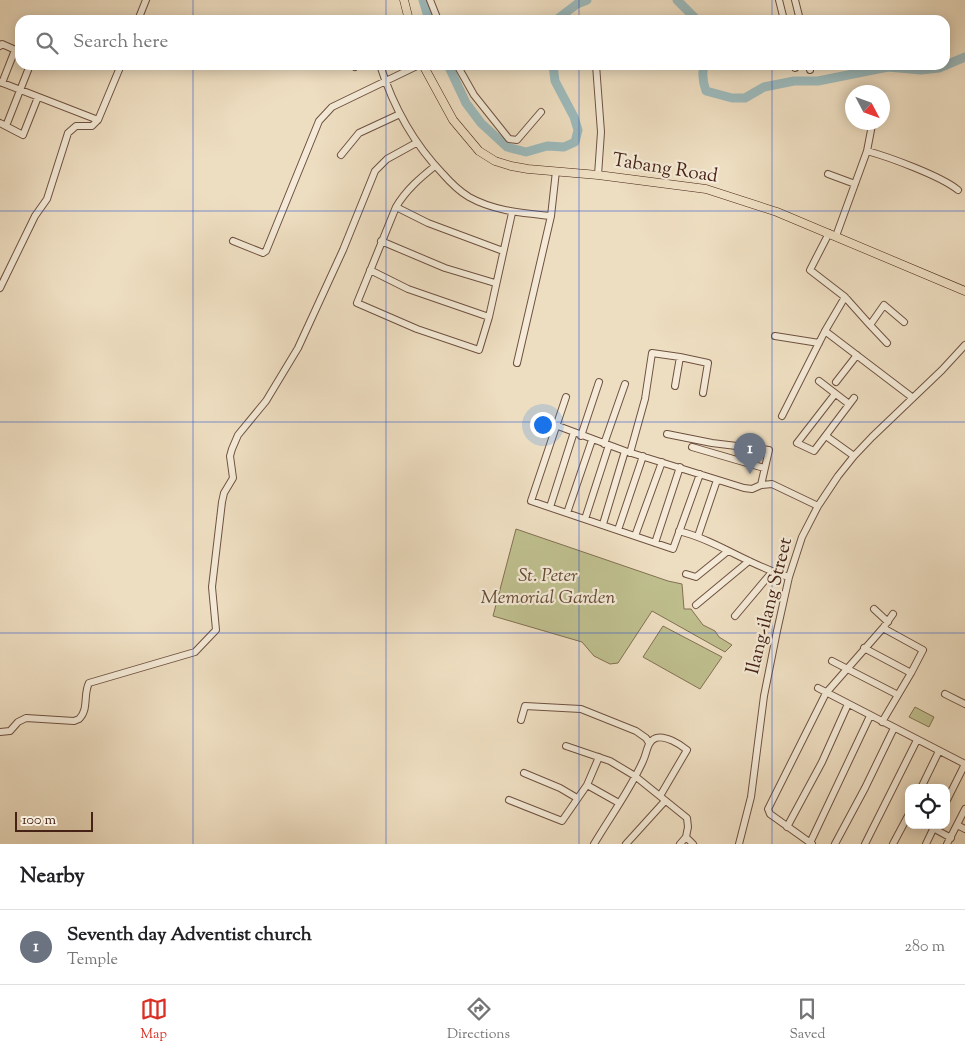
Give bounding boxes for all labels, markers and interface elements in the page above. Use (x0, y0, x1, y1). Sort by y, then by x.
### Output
search box (15, 15, 950, 70)
icon: search (33, 29, 61, 57)
text: Search here (73, 29, 168, 56)
north arrow (845, 85, 890, 130)
street label: Tabang Road (610, 147, 720, 191)
your location (530, 412, 556, 438)
pin: 1 (734, 433, 766, 474)
street label: Ilang-ilang Street (740, 534, 800, 677)
park label: St. Peter Memorial Garden (481, 563, 615, 612)
map controls (905, 784, 950, 829)
button: locate (905, 784, 950, 829)
scale bar (15, 809, 92, 832)
text: 100 m (22, 811, 56, 831)
text: Nearby (20, 862, 85, 892)
text: Seventh day Adventist church (67, 922, 312, 949)
text: 1 (33, 936, 39, 959)
text: 280 m (904, 936, 945, 959)
text: Temple (67, 949, 118, 972)
tab: Map (140, 995, 168, 1045)
tab: Directions (447, 995, 510, 1045)
tab: Saved (789, 995, 825, 1045)

